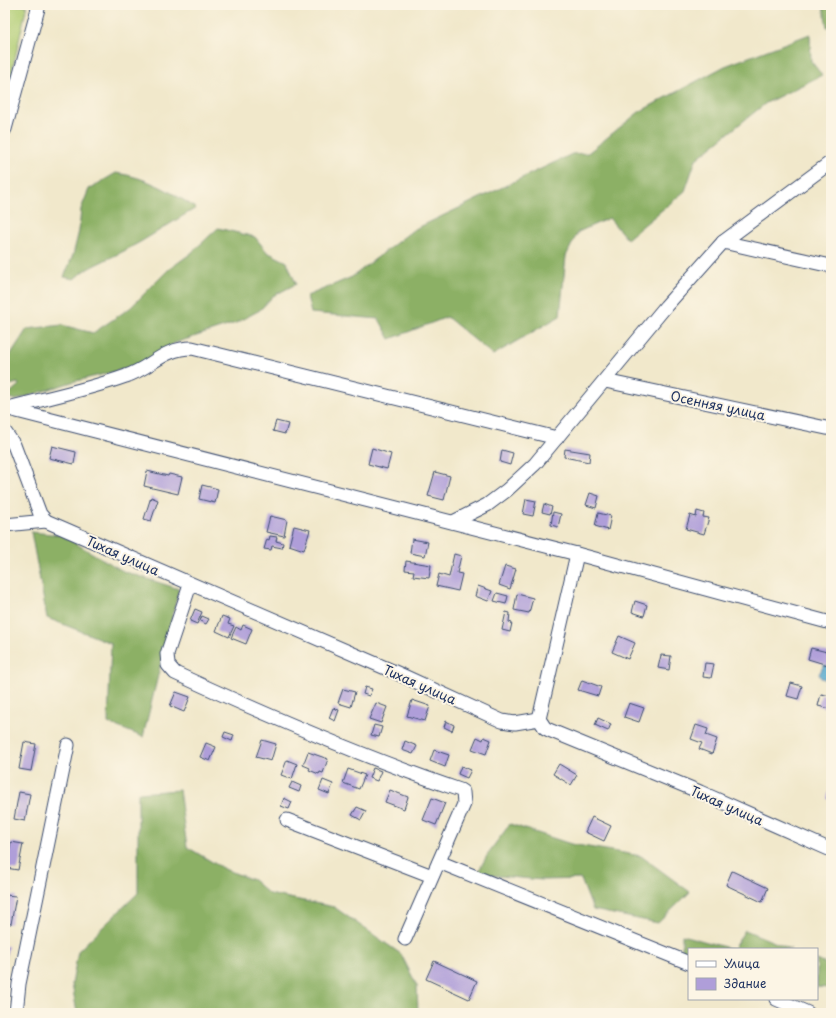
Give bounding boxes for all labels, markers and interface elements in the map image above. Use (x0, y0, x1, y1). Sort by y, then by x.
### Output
street label: Осенняя улица (669, 386, 768, 424)
street label: Тихая улица (84, 530, 163, 580)
street label: Тихая улица (381, 659, 460, 709)
street label: Тихая улица (688, 780, 767, 830)
legend (688, 948, 818, 1000)
text: Улица (724, 954, 760, 972)
text: Здание (724, 974, 766, 992)

